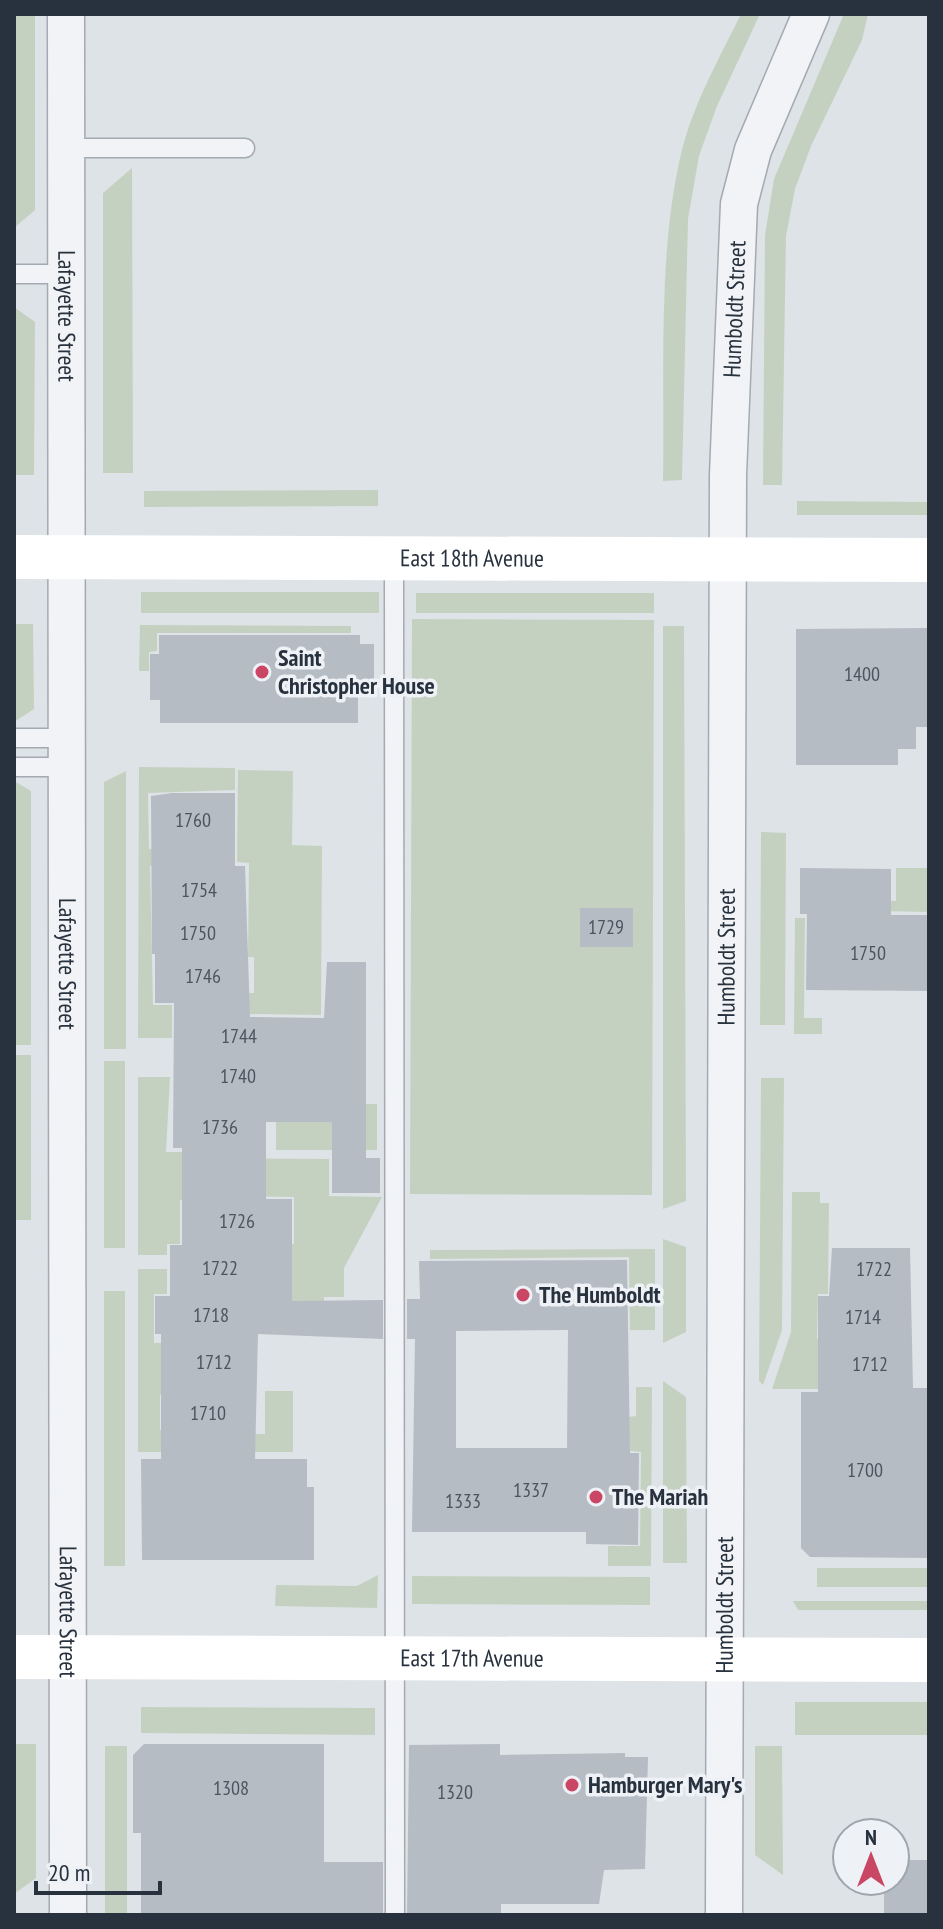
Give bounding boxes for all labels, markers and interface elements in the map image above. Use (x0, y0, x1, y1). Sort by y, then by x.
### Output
street label: Humboldt Street (716, 240, 753, 378)
street label: Lafayette Street (51, 250, 82, 382)
street label: East 18th Avenue (400, 542, 544, 574)
place label: Saint Christopher House (278, 642, 435, 701)
house number: 1400 (844, 661, 880, 687)
marker: Saint Christopher House (253, 663, 271, 681)
house number: 1760 (175, 807, 211, 833)
house number: 1754 (181, 877, 217, 903)
street label: Humboldt Street (710, 888, 742, 1026)
street label: Lafayette Street (52, 898, 83, 1030)
house number: 1729 (588, 914, 624, 940)
house number: 1750 (180, 920, 216, 946)
house number: 1750 (850, 940, 886, 966)
house number: 1746 (185, 963, 221, 989)
house number: 1744 (221, 1023, 257, 1049)
house number: 1740 (220, 1063, 256, 1089)
house number: 1736 (202, 1114, 238, 1140)
house number: 1726 (219, 1208, 255, 1234)
house number: 1722 (202, 1255, 238, 1281)
house number: 1722 (856, 1256, 892, 1282)
place label: The Humboldt (539, 1279, 661, 1310)
marker: The Humboldt (514, 1286, 532, 1304)
house number: 1718 (193, 1302, 229, 1328)
house number: 1714 (845, 1304, 881, 1330)
house number: 1712 (196, 1349, 232, 1375)
house number: 1712 (852, 1351, 888, 1377)
house number: 1710 (190, 1400, 226, 1426)
house number: 1700 (847, 1457, 883, 1483)
house number: 1337 (513, 1477, 549, 1503)
place label: The Mariah (612, 1481, 708, 1512)
house number: 1333 (445, 1488, 481, 1514)
marker: The Mariah (587, 1488, 605, 1506)
street label: Humboldt Street (709, 1536, 740, 1674)
street label: Lafayette Street (53, 1546, 84, 1678)
street label: East 17th Avenue (400, 1642, 544, 1674)
place label: Hamburger Mary's (588, 1769, 742, 1800)
house number: 1308 (213, 1775, 249, 1801)
marker: Hamburger Mary's (563, 1776, 581, 1794)
house number: 1320 (437, 1779, 473, 1805)
north arrow (831, 1817, 911, 1897)
text: N (865, 1823, 877, 1851)
scale bar (36, 1845, 160, 1895)
text: 20 m (48, 1857, 90, 1888)

